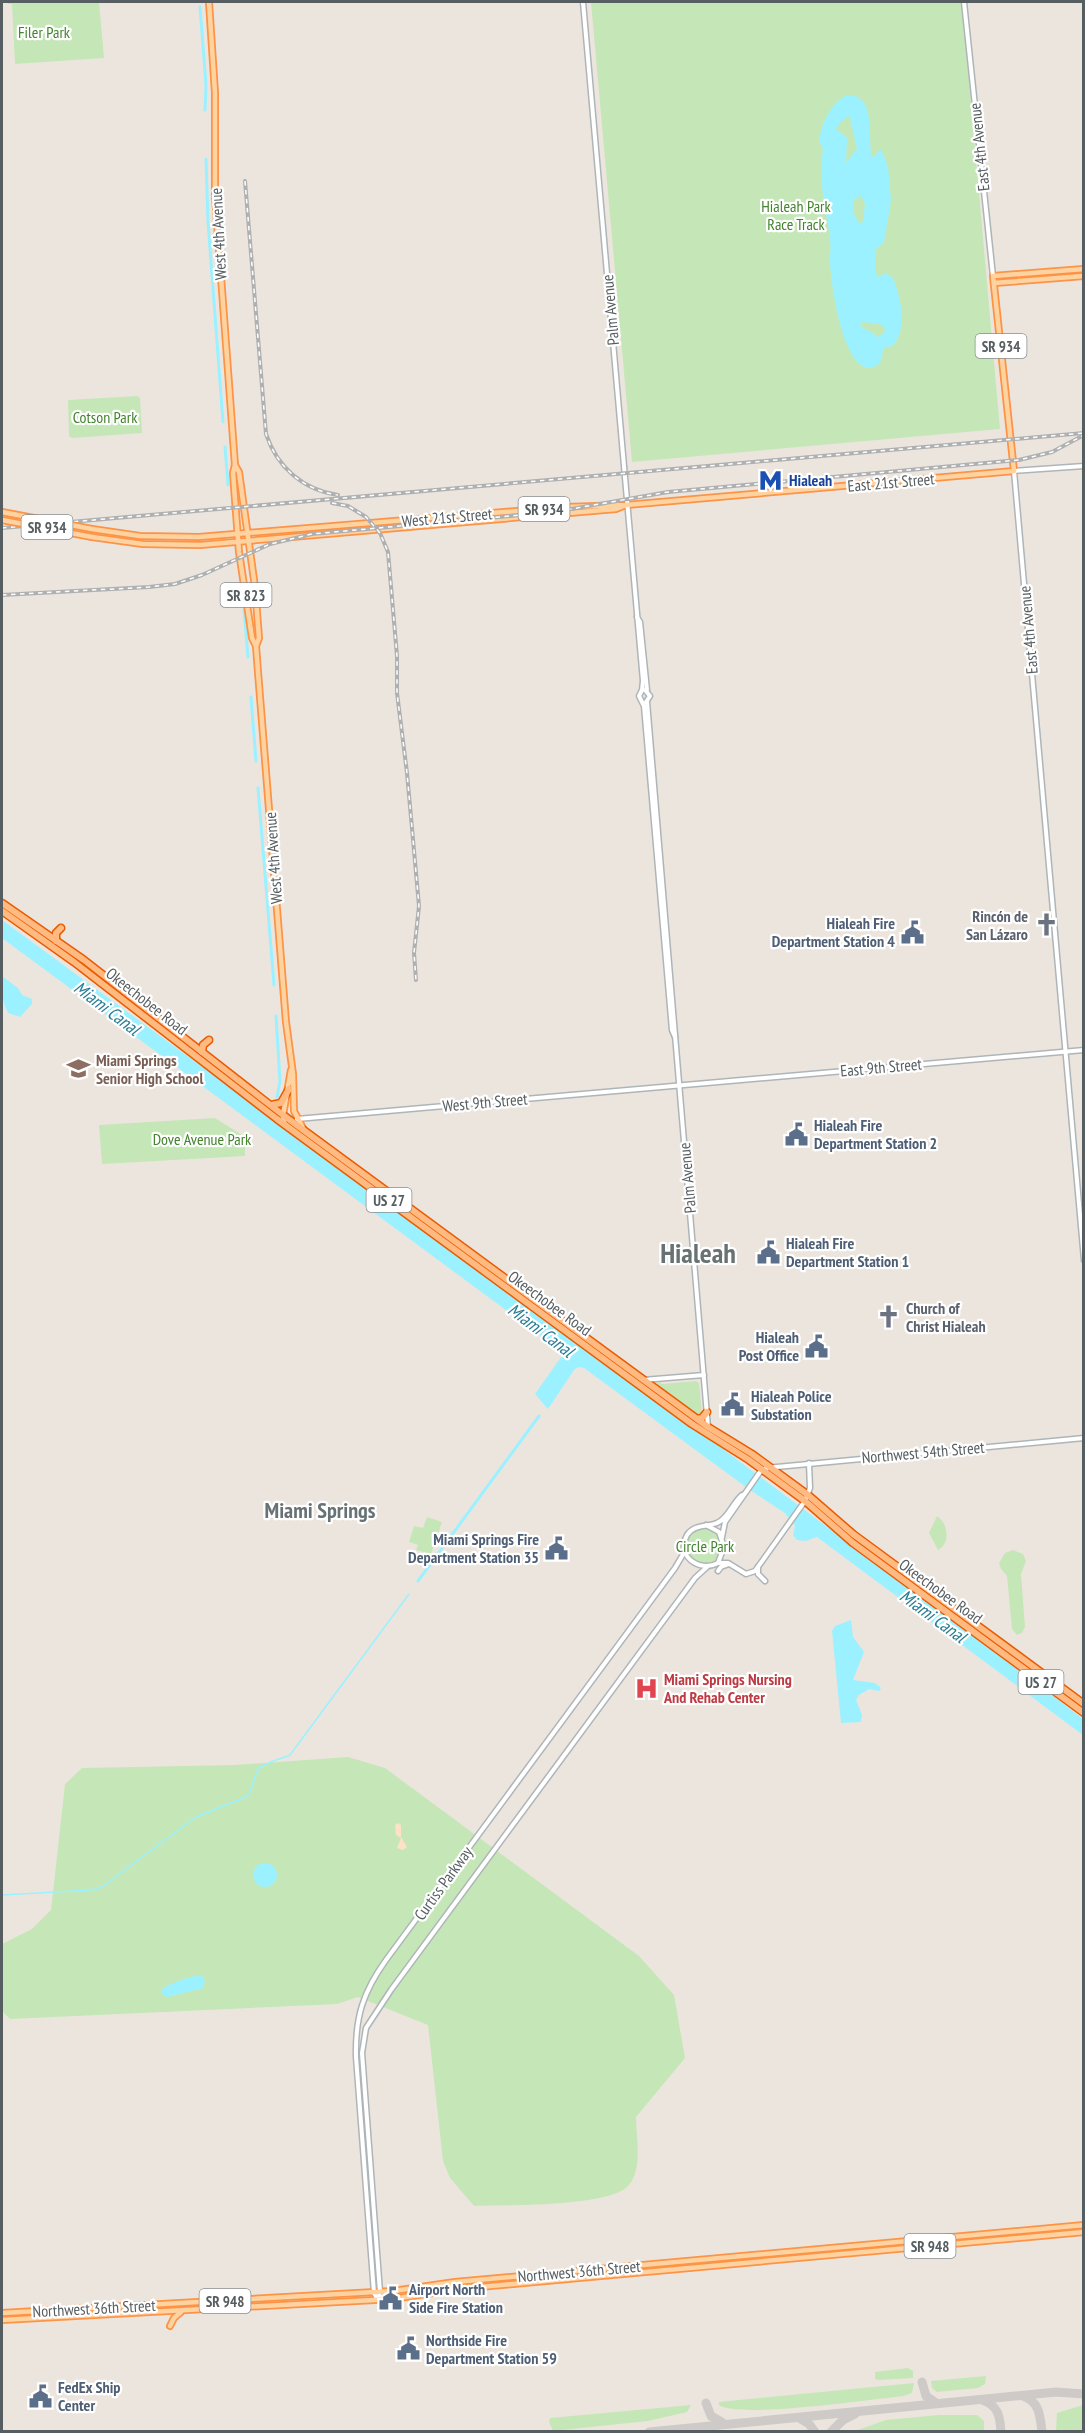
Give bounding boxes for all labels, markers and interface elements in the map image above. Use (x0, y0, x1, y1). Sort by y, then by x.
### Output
park label: Filer Park (18, 22, 71, 42)
street label: East 4th Avenue (964, 102, 994, 192)
street label: West 4th Avenue (206, 188, 230, 280)
park label: Hialeah Park Race Track (761, 196, 831, 234)
street label: Palm Avenue (597, 274, 623, 346)
road number: SR 934 (976, 334, 1026, 358)
park label: Cotson Park (73, 407, 138, 427)
metro station icon: Hialeah (758, 467, 784, 493)
street label: East 21st Street (847, 468, 936, 496)
place label: Hialeah (789, 470, 832, 490)
road number: SR 934 (518, 497, 570, 521)
street label: West 21st Street (401, 503, 494, 531)
road number: SR 934 (22, 515, 72, 539)
road number: SR 823 (220, 583, 272, 607)
street label: East 4th Avenue (1014, 585, 1042, 675)
street label: West 4th Avenue (260, 811, 286, 905)
place label: Rincón de San Lázaro (966, 906, 1028, 944)
church icon: Rincón de San Lázaro (1033, 912, 1059, 938)
place label: Hialeah Fire Department Station 4 (772, 913, 895, 951)
public building icon: Hialeah Fire Department Station 4 (900, 919, 926, 945)
street label: Okeechobee Road (102, 963, 192, 1039)
water label: Miami Canal (70, 976, 146, 1041)
place label: Miami Springs Senior High School (96, 1050, 203, 1088)
street label: East 9th Street (839, 1053, 923, 1081)
school or university icon: Miami Springs Senior High School (65, 1056, 91, 1082)
street label: West 9th Street (442, 1088, 529, 1116)
place label: Hialeah Fire Department Station 2 (814, 1115, 937, 1153)
public building icon: Hialeah Fire Department Station 2 (783, 1121, 809, 1147)
park label: Dove Avenue Park (153, 1129, 252, 1149)
street label: Palm Avenue (674, 1142, 700, 1214)
road number: US 27 (366, 1188, 412, 1212)
place label: Hialeah Fire Department Station 1 (786, 1233, 909, 1271)
district label: Hialeah (660, 1234, 736, 1271)
public building icon: Hialeah Fire Department Station 1 (755, 1239, 781, 1265)
street label: Okeechobee Road (504, 1266, 596, 1340)
water label: Miami Canal (504, 1298, 580, 1363)
place label: Church of Christ Hialeah (906, 1298, 986, 1336)
church icon: Church of Christ Hialeah (875, 1304, 901, 1330)
place label: Hialeah Post Office (739, 1327, 799, 1365)
public building icon: Hialeah Post Office (804, 1333, 830, 1359)
place label: Hialeah Police Substation (751, 1386, 832, 1424)
public building icon: Hialeah Police Substation (720, 1392, 746, 1418)
street label: Northwest 54th Street (861, 1437, 986, 1467)
district label: Miami Springs (265, 1496, 376, 1524)
place label: Miami Springs Fire Department Station 35 (408, 1529, 539, 1567)
public building icon: Miami Springs Fire Department Station 35 (544, 1535, 570, 1561)
park label: Circle Park (676, 1536, 735, 1556)
street label: Okeechobee Road (895, 1554, 987, 1628)
water label: Miami Canal (895, 1584, 972, 1649)
place label: Miami Springs Nursing And Rehab Center (663, 1669, 792, 1707)
road number: US 27 (1018, 1670, 1064, 1694)
hospital icon: Miami Springs Nursing And Rehab Center (633, 1675, 659, 1701)
street label: Curtiss Parkway (409, 1842, 477, 1924)
road number: SR 948 (904, 2234, 956, 2258)
street label: Northwest 36th Street (517, 2256, 642, 2286)
place label: Airport North Side Fire Station (408, 2279, 503, 2317)
public building icon: Airport North Side Fire Station (378, 2285, 404, 2311)
road number: SR 948 (200, 2289, 250, 2313)
street label: Northwest 36th Street (32, 2295, 157, 2321)
place label: Northside Fire Department Station 59 (426, 2330, 557, 2368)
public building icon: Northside Fire Department Station 59 (395, 2336, 421, 2362)
place label: FedEx Ship Center (58, 2377, 120, 2415)
public building icon: FedEx Ship Center (27, 2383, 53, 2409)

